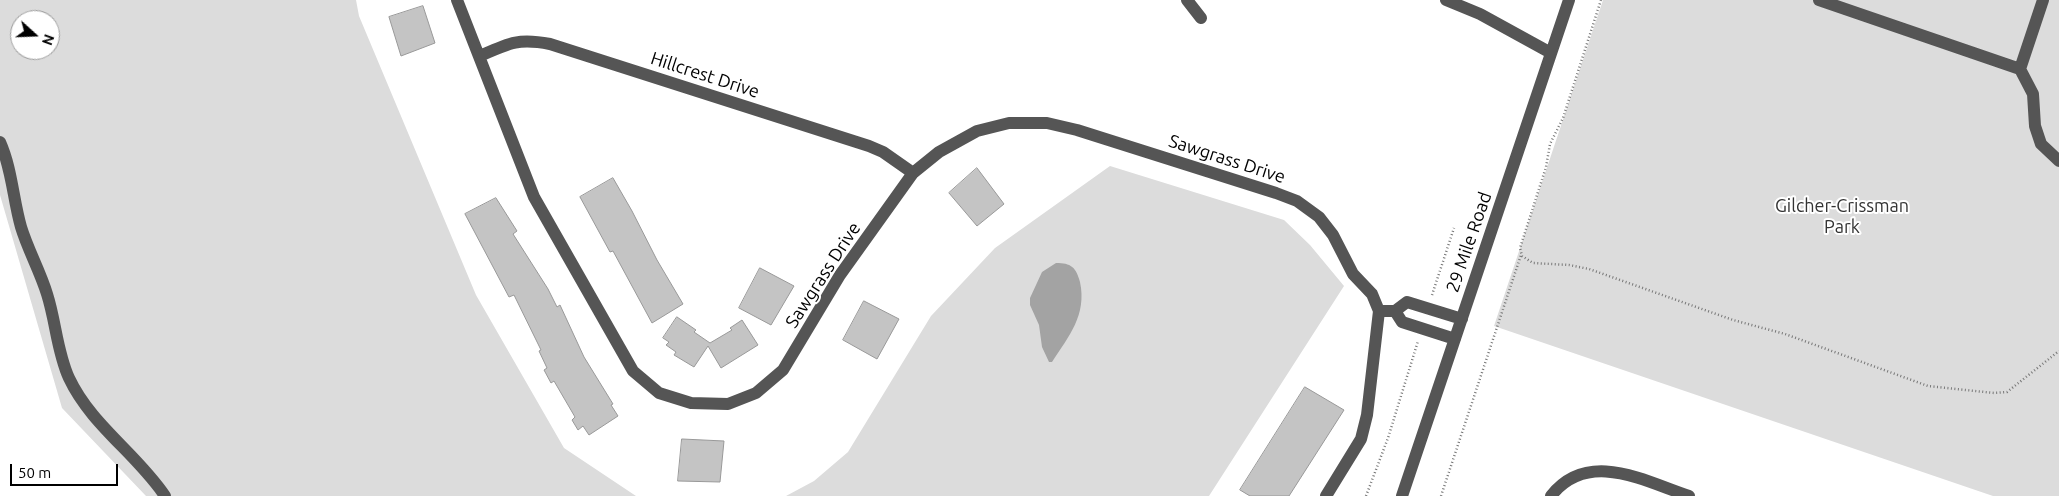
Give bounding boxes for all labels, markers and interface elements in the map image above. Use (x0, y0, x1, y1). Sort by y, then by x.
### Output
north arrow (10, 10, 60, 60)
text: N (39, 32, 57, 47)
street label: Hillcrest Drive (648, 47, 762, 103)
street label: Sawgrass Drive (1166, 130, 1288, 188)
street label: 29 Mile Road (1442, 189, 1496, 295)
park label: Gilcher-Crissman Park (1775, 195, 1909, 238)
street label: Sawgrass Drive (781, 218, 865, 332)
scale bar (12, 454, 120, 486)
text: 50 m (18, 464, 51, 481)

